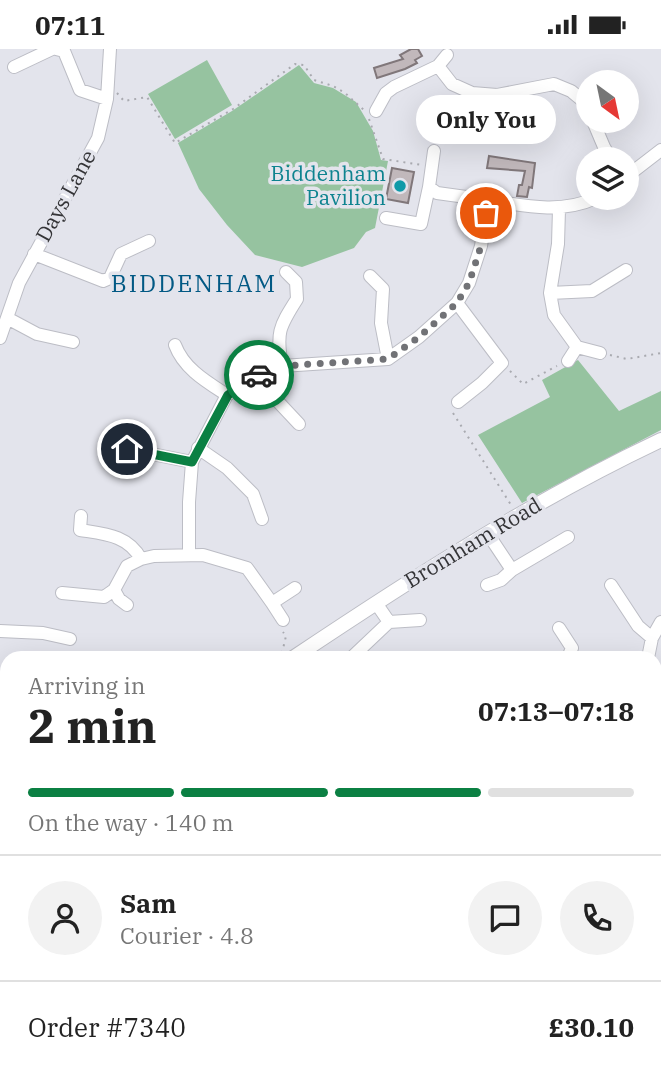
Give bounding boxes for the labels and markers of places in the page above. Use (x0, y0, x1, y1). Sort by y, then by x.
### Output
callout: Only You (416, 94, 556, 143)
place label: Biddenham Pavilion (271, 159, 386, 211)
marker: Biddenham Pavilion (392, 178, 408, 194)
pin (456, 183, 516, 243)
pin (97, 419, 157, 479)

